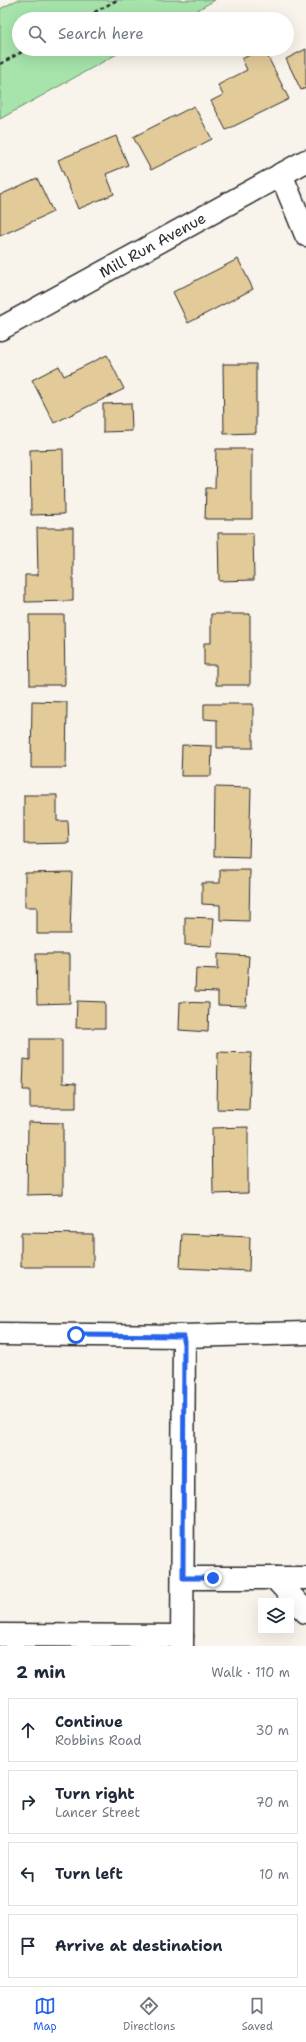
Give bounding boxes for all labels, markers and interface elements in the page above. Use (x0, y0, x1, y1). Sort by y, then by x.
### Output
search box (12, 12, 294, 56)
icon: search (26, 23, 48, 45)
text: Search here (58, 24, 144, 44)
street label: Mill Run Avenue (96, 208, 209, 283)
route start (67, 1326, 85, 1344)
route end (204, 1569, 222, 1587)
map controls (258, 1598, 294, 1634)
button: layers (258, 1598, 294, 1634)
text: 2 min (16, 1661, 66, 1683)
text: Walk · 110 m (211, 1664, 290, 1681)
text: Continue (55, 1712, 123, 1732)
icon: ahead (17, 1719, 39, 1741)
text: 30 m (255, 1722, 289, 1739)
text: Robbins Road (55, 1732, 141, 1749)
text: Turn right (55, 1784, 135, 1804)
icon: right (17, 1791, 39, 1813)
text: 70 m (255, 1794, 289, 1811)
text: Lancer Street (55, 1804, 140, 1821)
icon: left (17, 1863, 39, 1885)
text: Turn left (55, 1864, 123, 1884)
text: 10 m (259, 1866, 289, 1883)
icon: arrive (17, 1935, 39, 1957)
text: Arrive at destination (55, 1936, 223, 1956)
tab: Map (33, 1995, 57, 2034)
tab: Directions (123, 1995, 175, 2034)
tab: Saved (242, 1995, 273, 2034)

